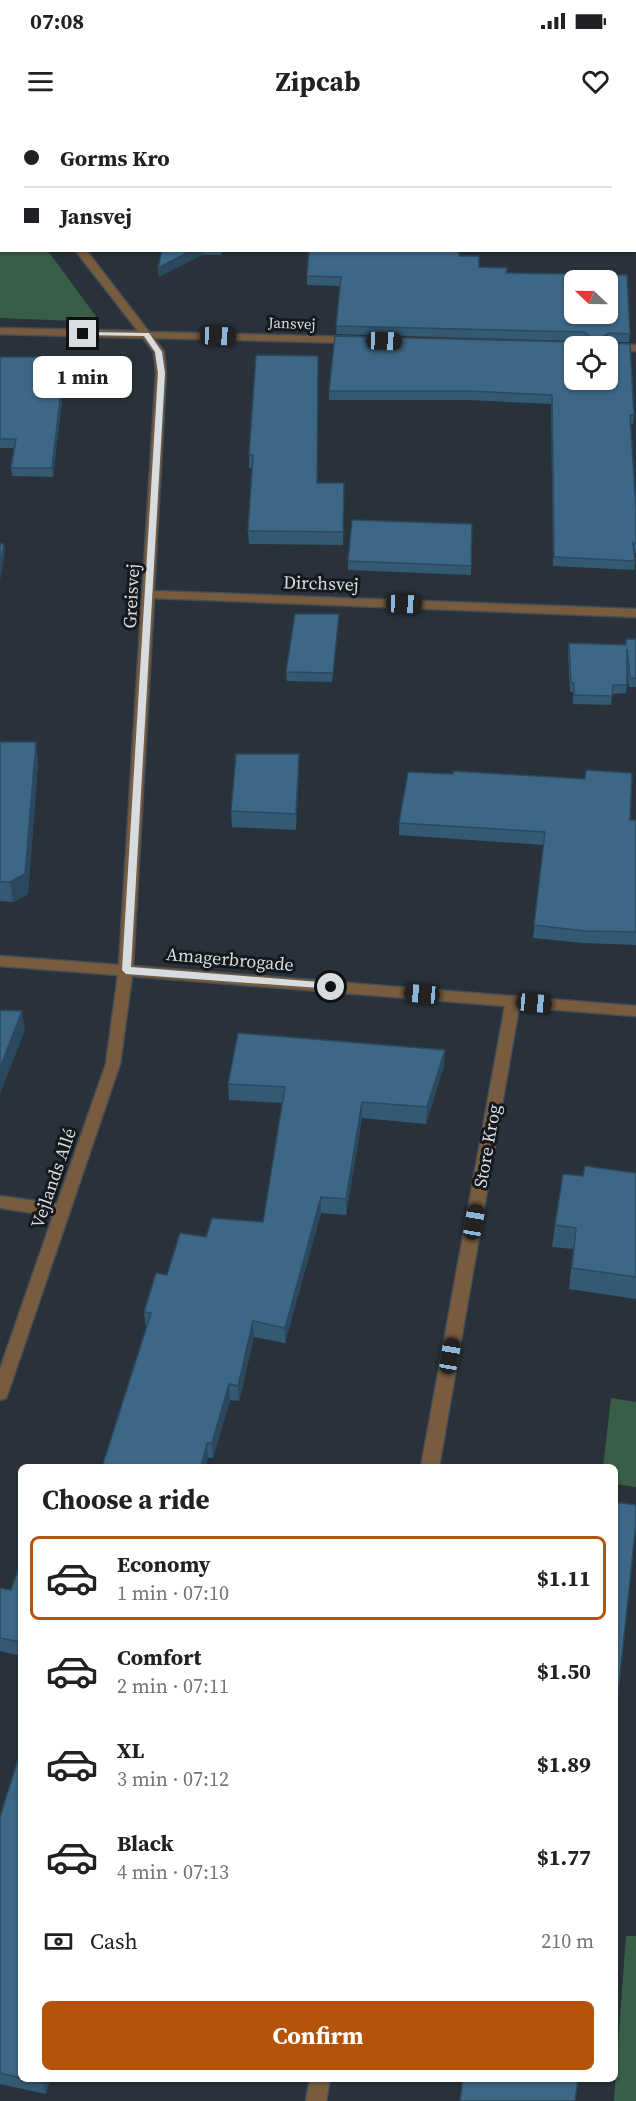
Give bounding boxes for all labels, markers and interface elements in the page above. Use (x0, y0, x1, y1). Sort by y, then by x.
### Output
text: 07:08 (30, 6, 84, 36)
text: Zipcab (276, 63, 360, 100)
icon: menu (24, 65, 57, 98)
icon: heart (579, 65, 612, 98)
text: Gorms Kro (60, 143, 170, 173)
text: Jansvej (60, 201, 132, 231)
north arrow (564, 270, 618, 324)
map controls (564, 270, 618, 390)
street label: Jansvej (267, 312, 316, 334)
route end (69, 320, 96, 347)
car (200, 326, 236, 346)
car (366, 331, 402, 351)
button: locate (564, 336, 618, 390)
callout: 1 min (34, 355, 132, 397)
text: 1 min (57, 363, 108, 391)
street label: Greisvej (117, 563, 145, 629)
street label: Dirchsvej (283, 569, 359, 597)
car (386, 594, 422, 614)
street label: Amagerbrogade (165, 941, 295, 977)
route start (317, 973, 344, 1000)
car (403, 983, 441, 1005)
car (515, 992, 553, 1014)
street label: Store Krog (467, 1102, 507, 1190)
street label: Vejlands Allé (24, 1125, 82, 1231)
car (462, 1203, 486, 1241)
car (438, 1337, 462, 1375)
text: Choose a ride (42, 1481, 210, 1518)
text: Economy (117, 1549, 211, 1579)
icon: car (45, 1551, 99, 1605)
text: $1.11 (537, 1563, 591, 1593)
text: 1 min · 07:10 (117, 1579, 229, 1607)
text: Comfort (117, 1642, 201, 1672)
icon: car (45, 1644, 99, 1698)
text: $1.50 (537, 1656, 591, 1686)
text: 2 min · 07:11 (117, 1672, 229, 1700)
text: XL (117, 1735, 144, 1765)
icon: car (45, 1737, 99, 1791)
text: $1.89 (537, 1749, 591, 1779)
text: 3 min · 07:12 (117, 1765, 229, 1793)
text: Black (117, 1828, 174, 1858)
icon: car (45, 1830, 99, 1884)
text: $1.77 (537, 1842, 591, 1872)
text: 4 min · 07:13 (117, 1858, 229, 1886)
icon: cash (42, 1925, 75, 1958)
text: Cash (90, 1926, 138, 1956)
text: 210 m (541, 1927, 594, 1955)
button: Confirm (42, 2001, 594, 2070)

